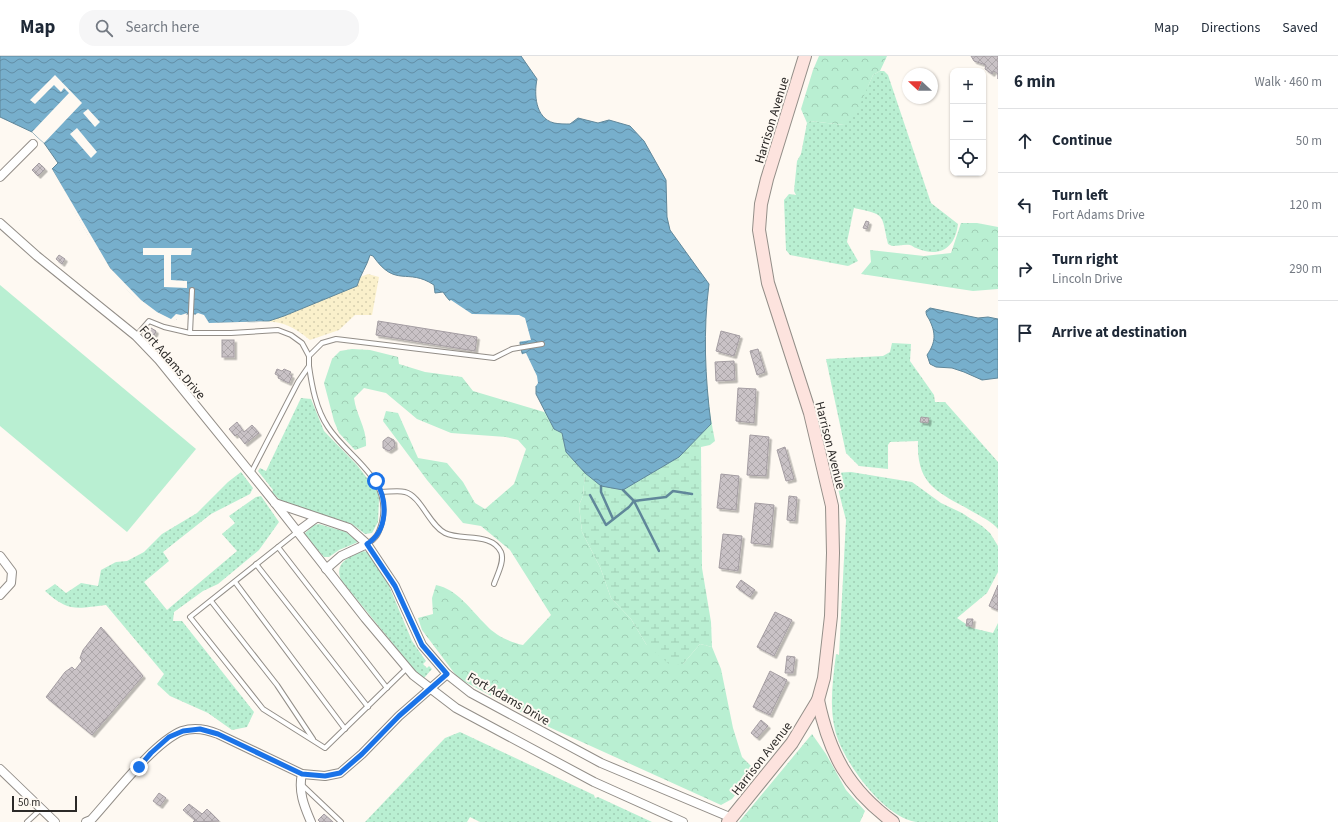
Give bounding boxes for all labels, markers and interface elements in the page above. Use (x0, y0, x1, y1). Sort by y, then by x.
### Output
search box (79, 10, 359, 46)
text: Map (20, 14, 55, 41)
icon: search (93, 17, 115, 39)
text: Search here (125, 17, 199, 38)
text: Map (1154, 18, 1179, 38)
text: Directions (1201, 18, 1260, 38)
text: Saved (1282, 18, 1318, 38)
north arrow (902, 68, 938, 104)
map controls (950, 68, 986, 176)
button: + (950, 68, 986, 104)
text: 6 min (1014, 70, 1055, 94)
text: Walk · 460 m (1254, 73, 1322, 91)
street label: Harrison Avenue (750, 75, 794, 166)
button: − (950, 104, 986, 140)
icon: ahead (1014, 130, 1036, 152)
text: Continue (1052, 130, 1112, 151)
text: 50 m (1296, 132, 1322, 150)
button: locate (950, 140, 986, 176)
text: Turn left (1052, 185, 1108, 206)
icon: left (1014, 194, 1036, 216)
text: 120 m (1289, 196, 1322, 214)
text: Fort Adams Drive (1052, 206, 1145, 224)
text: Turn right (1052, 249, 1118, 270)
icon: right (1014, 258, 1036, 280)
text: 290 m (1289, 260, 1322, 278)
text: Lincoln Drive (1052, 270, 1123, 288)
street label: Fort Adams Drive (135, 322, 209, 404)
icon: arrive (1014, 322, 1036, 344)
text: Arrive at destination (1052, 322, 1187, 343)
street label: Harrison Avenue (810, 400, 850, 491)
route start (367, 472, 385, 490)
street label: Fort Adams Drive (464, 668, 553, 730)
street label: Harrison Avenue (727, 718, 796, 799)
route end (130, 758, 148, 776)
scale bar (12, 794, 77, 813)
text: 50 m (18, 795, 40, 810)

